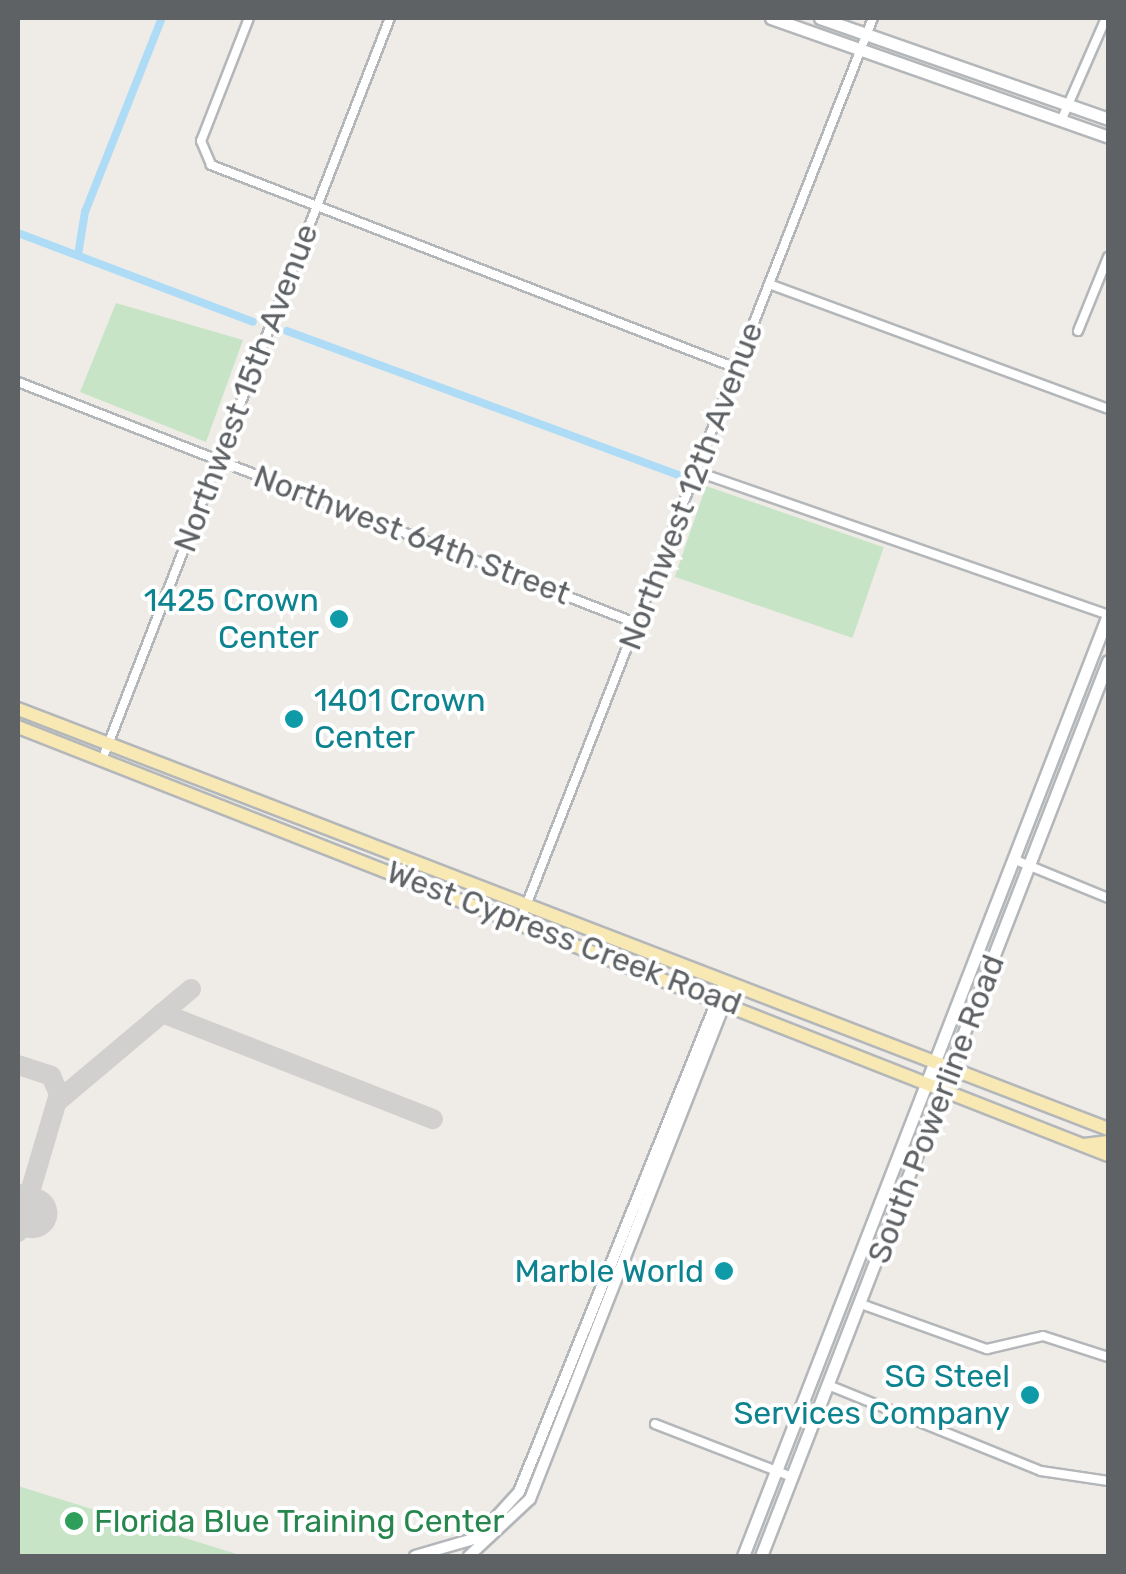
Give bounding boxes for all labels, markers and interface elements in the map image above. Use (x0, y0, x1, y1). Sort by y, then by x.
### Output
street label: Northwest 15th Avenue (166, 218, 326, 558)
street label: Northwest 12th Avenue (611, 316, 771, 656)
street label: Northwest 64th Street (248, 457, 576, 613)
place label: 1425 Crown Center (144, 582, 319, 657)
marker: 1425 Crown Center (328, 608, 350, 630)
place label: 1401 Crown Center (314, 682, 486, 757)
marker: 1401 Crown Center (283, 708, 305, 730)
street label: West Cypress Creek Road (381, 853, 747, 1023)
street label: South Powerline Road (859, 949, 1013, 1269)
place label: Marble World (514, 1252, 704, 1290)
marker: Marble World (713, 1260, 735, 1282)
place label: SG Steel Services Company (733, 1358, 1010, 1433)
marker: SG Steel Services Company (1019, 1384, 1041, 1406)
place label: Florida Blue Training Center (94, 1502, 505, 1540)
marker: Florida Blue Training Center (63, 1510, 85, 1532)

